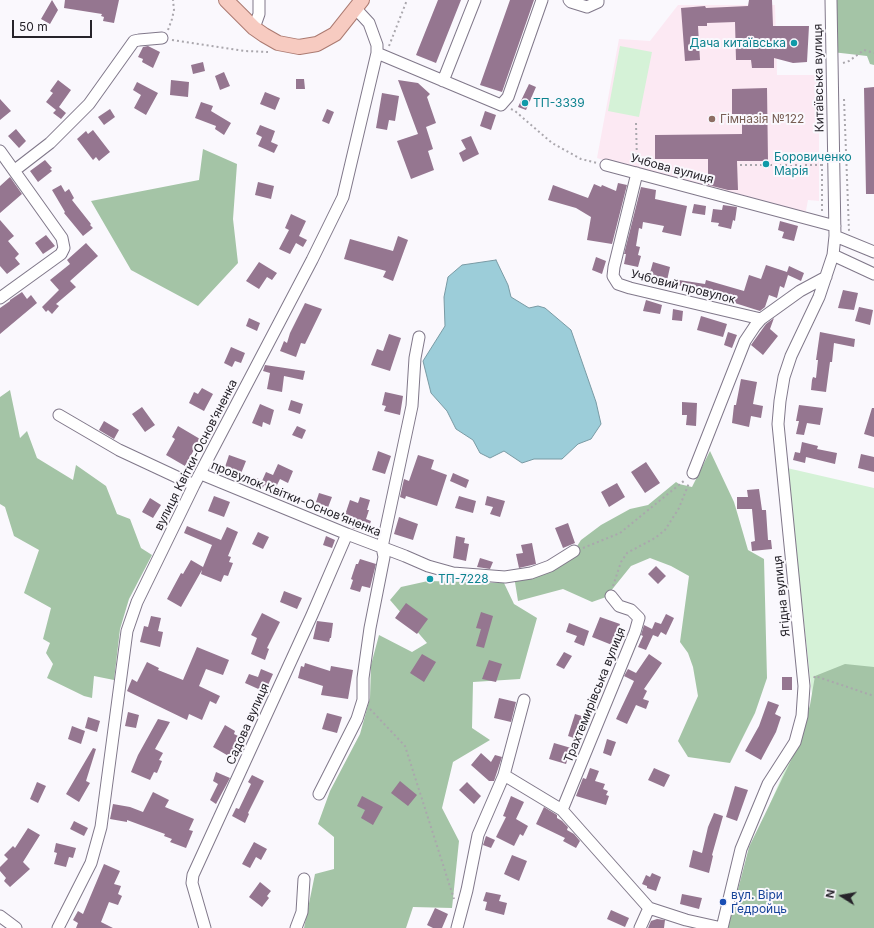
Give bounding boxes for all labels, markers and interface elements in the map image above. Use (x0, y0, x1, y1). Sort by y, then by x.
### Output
scale bar (14, 12, 94, 38)
text: 50 m (19, 19, 48, 34)
street label: Китаївська вулиця (811, 24, 827, 132)
place label: Дача китаївська (690, 36, 786, 50)
marker: Дача китаївська (789, 38, 799, 48)
place label: ТП-3339 (533, 96, 585, 110)
marker: ТП-3339 (520, 98, 530, 108)
place label: Гімназія №122 (720, 112, 804, 126)
marker: Гімназія №122 (707, 114, 717, 124)
place label: Боровиченко Марія (774, 150, 852, 178)
street label: Учбова вулиця (629, 151, 715, 187)
marker: Боровиченко Марія (761, 159, 771, 169)
street label: Учбовий провулок (629, 267, 737, 307)
street label: вулиця Квітки-Основ’яненка (152, 377, 240, 533)
street label: провулок Квітки-Основʼяненка (209, 458, 383, 540)
street label: Ягідна вулиця (771, 555, 793, 637)
place label: ТП-7228 (438, 572, 489, 586)
marker: ТП-7228 (425, 574, 435, 584)
street label: Трахтемирівська вулиця (561, 625, 629, 765)
street label: Садова вулиця (224, 681, 272, 767)
north arrow (822, 876, 862, 916)
place label: вул. Віри Ґедройць (731, 888, 787, 916)
text: N (823, 888, 838, 899)
marker: вул. Віри Ґедройць (718, 897, 728, 907)

